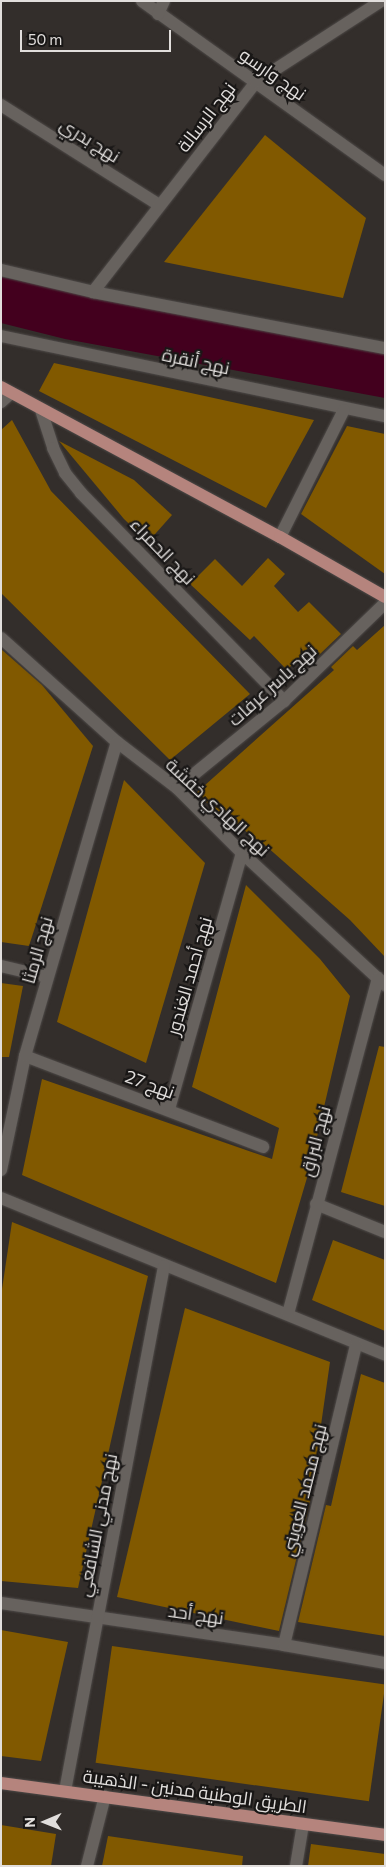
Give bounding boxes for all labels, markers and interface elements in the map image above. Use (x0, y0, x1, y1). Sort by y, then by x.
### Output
scale bar (22, 20, 174, 52)
text: 50 m (28, 30, 62, 48)
street label: نهج وارسو (236, 43, 310, 105)
street label: نهج الرسالة (172, 78, 240, 156)
street label: نهج بدري (56, 113, 124, 167)
street label: نهج أنقرة (160, 343, 232, 379)
street label: نهج الحمراء (126, 513, 200, 589)
street label: نهج ياسر عرفات (223, 640, 321, 730)
street label: نهج الهادي خفشة (162, 753, 274, 861)
street label: نهج الرمثا (17, 914, 57, 986)
street label: نهج أحمد الغندور (162, 914, 216, 1038)
street label: نهج 27 (122, 1065, 178, 1103)
street label: نهج البراق (295, 1103, 335, 1179)
street label: نهج محمد العويني (277, 1422, 331, 1558)
street label: نهج مدني الشافعي (73, 1451, 121, 1599)
street label: نهج أحد (167, 1599, 225, 1629)
street label: الطريق الوطنية مدنين - الذهيبة (82, 1765, 308, 1817)
north arrow (20, 1797, 70, 1847)
text: N (21, 1817, 38, 1828)

